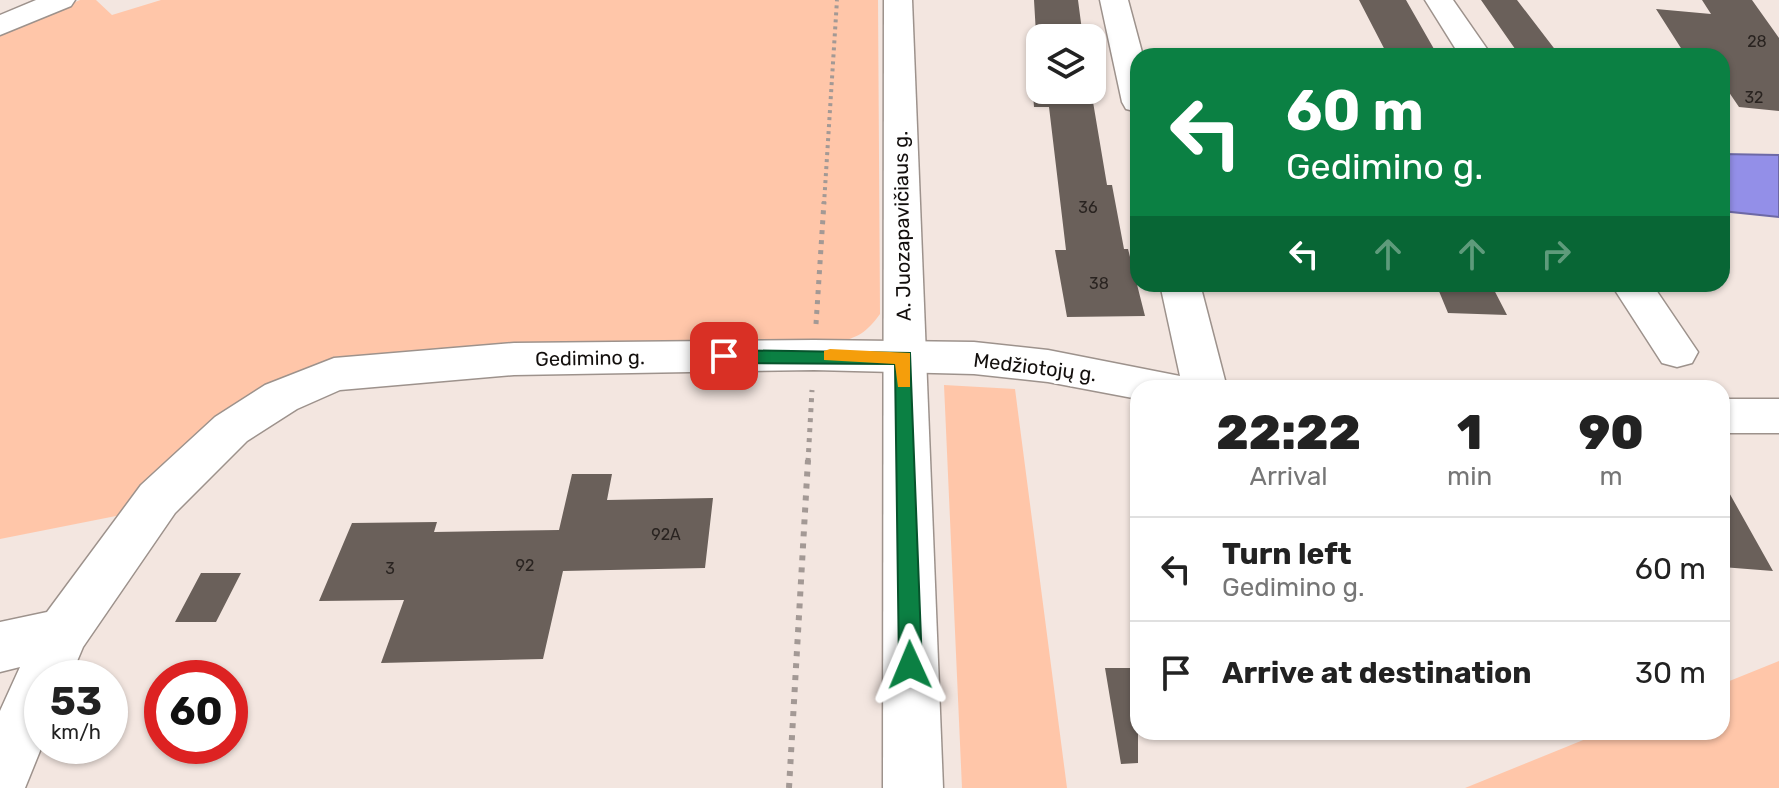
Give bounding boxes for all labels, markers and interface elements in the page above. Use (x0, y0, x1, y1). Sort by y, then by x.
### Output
map controls (1026, 24, 1106, 104)
button: layers (1026, 24, 1106, 104)
house number: 28 (1747, 32, 1767, 51)
text: 60 m (1286, 78, 1424, 144)
icon: left (1154, 80, 1258, 184)
house number: 32 (1744, 88, 1764, 107)
street label: A. Juozapavičiaus g. (888, 131, 916, 321)
text: Gedimino g. (1286, 145, 1483, 188)
house number: 36 (1078, 198, 1098, 217)
icon: left (1282, 232, 1326, 276)
icon: ahead (1366, 232, 1410, 276)
icon: ahead (1450, 232, 1494, 276)
icon: right (1534, 232, 1578, 276)
house number: 38 (1089, 274, 1109, 293)
pin (690, 322, 758, 390)
icon: arrive (702, 334, 746, 378)
street label: Gedimino g. (535, 345, 645, 371)
street label: Medžiotojų g. (972, 348, 1098, 386)
text: 22:22 (1216, 404, 1361, 461)
text: 1 (1457, 404, 1482, 461)
text: 90 (1578, 404, 1644, 461)
text: Arrival (1250, 461, 1328, 492)
text: min (1447, 461, 1492, 492)
text: m (1600, 461, 1623, 492)
house number: 92A (651, 525, 681, 544)
text: Turn left (1222, 536, 1352, 572)
icon: left (1154, 547, 1198, 591)
text: 60 m (1635, 551, 1706, 587)
house number: 92 (516, 556, 534, 575)
house number: 3 (385, 559, 395, 578)
text: Gedimino g. (1222, 572, 1365, 603)
position arrow (868, 623, 952, 707)
icon: arrive (1154, 651, 1198, 695)
text: Arrive at destination (1222, 655, 1532, 691)
text: 30 m (1635, 655, 1706, 691)
speed limit sign: 60 (144, 660, 248, 764)
text: 53 (50, 678, 102, 725)
text: km/h (51, 720, 101, 744)

